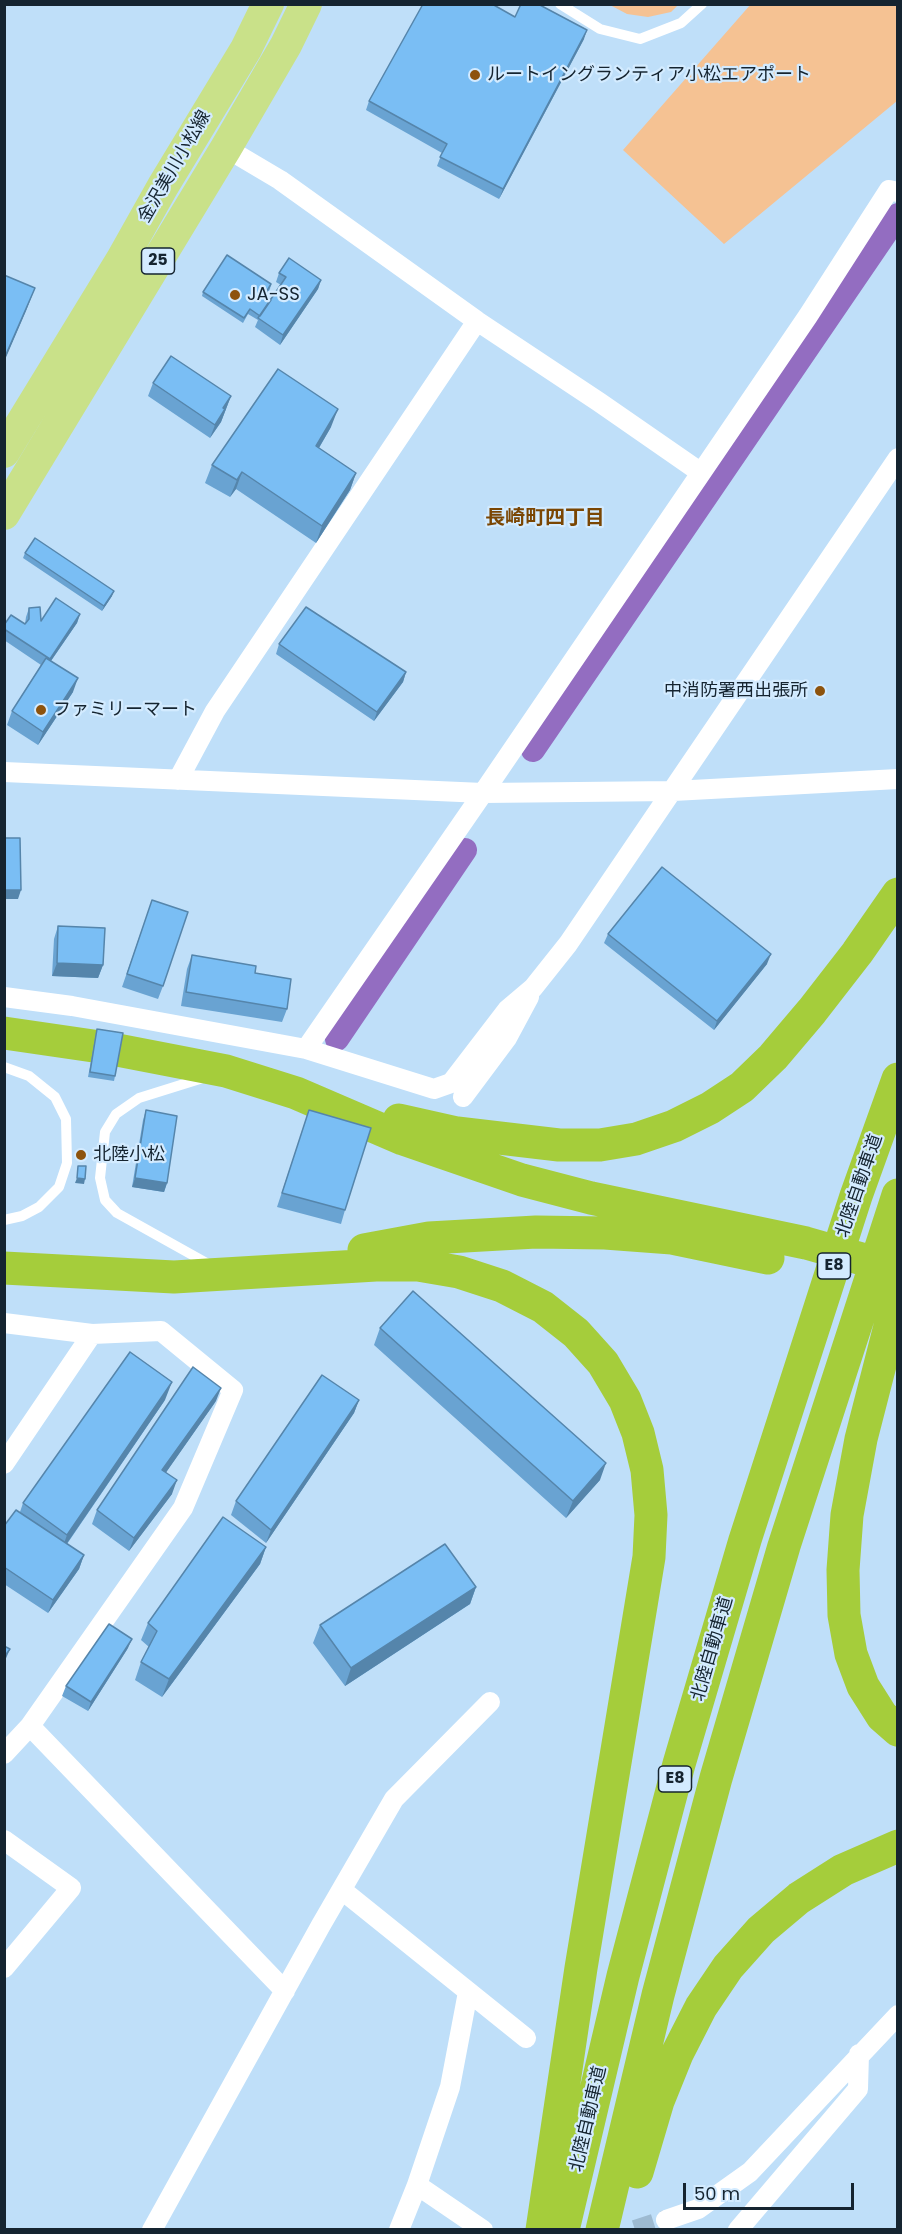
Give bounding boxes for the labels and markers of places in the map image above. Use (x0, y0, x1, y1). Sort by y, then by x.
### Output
place label: ルートイングランティア小松エアポート (487, 64, 811, 86)
marker: ルートイングランティア小松エアポート (468, 68, 482, 82)
place label: JA-SS (247, 284, 300, 306)
marker: JA-SS (228, 288, 242, 302)
place label: 中消防署西出張所 (664, 680, 808, 702)
marker: 中消防署西出張所 (813, 684, 827, 698)
place label: ファミリーマート (53, 699, 197, 721)
marker: ファミリーマート (34, 703, 48, 717)
place label: 北陸小松 (93, 1144, 165, 1166)
marker: 北陸小松 (74, 1148, 88, 1162)

